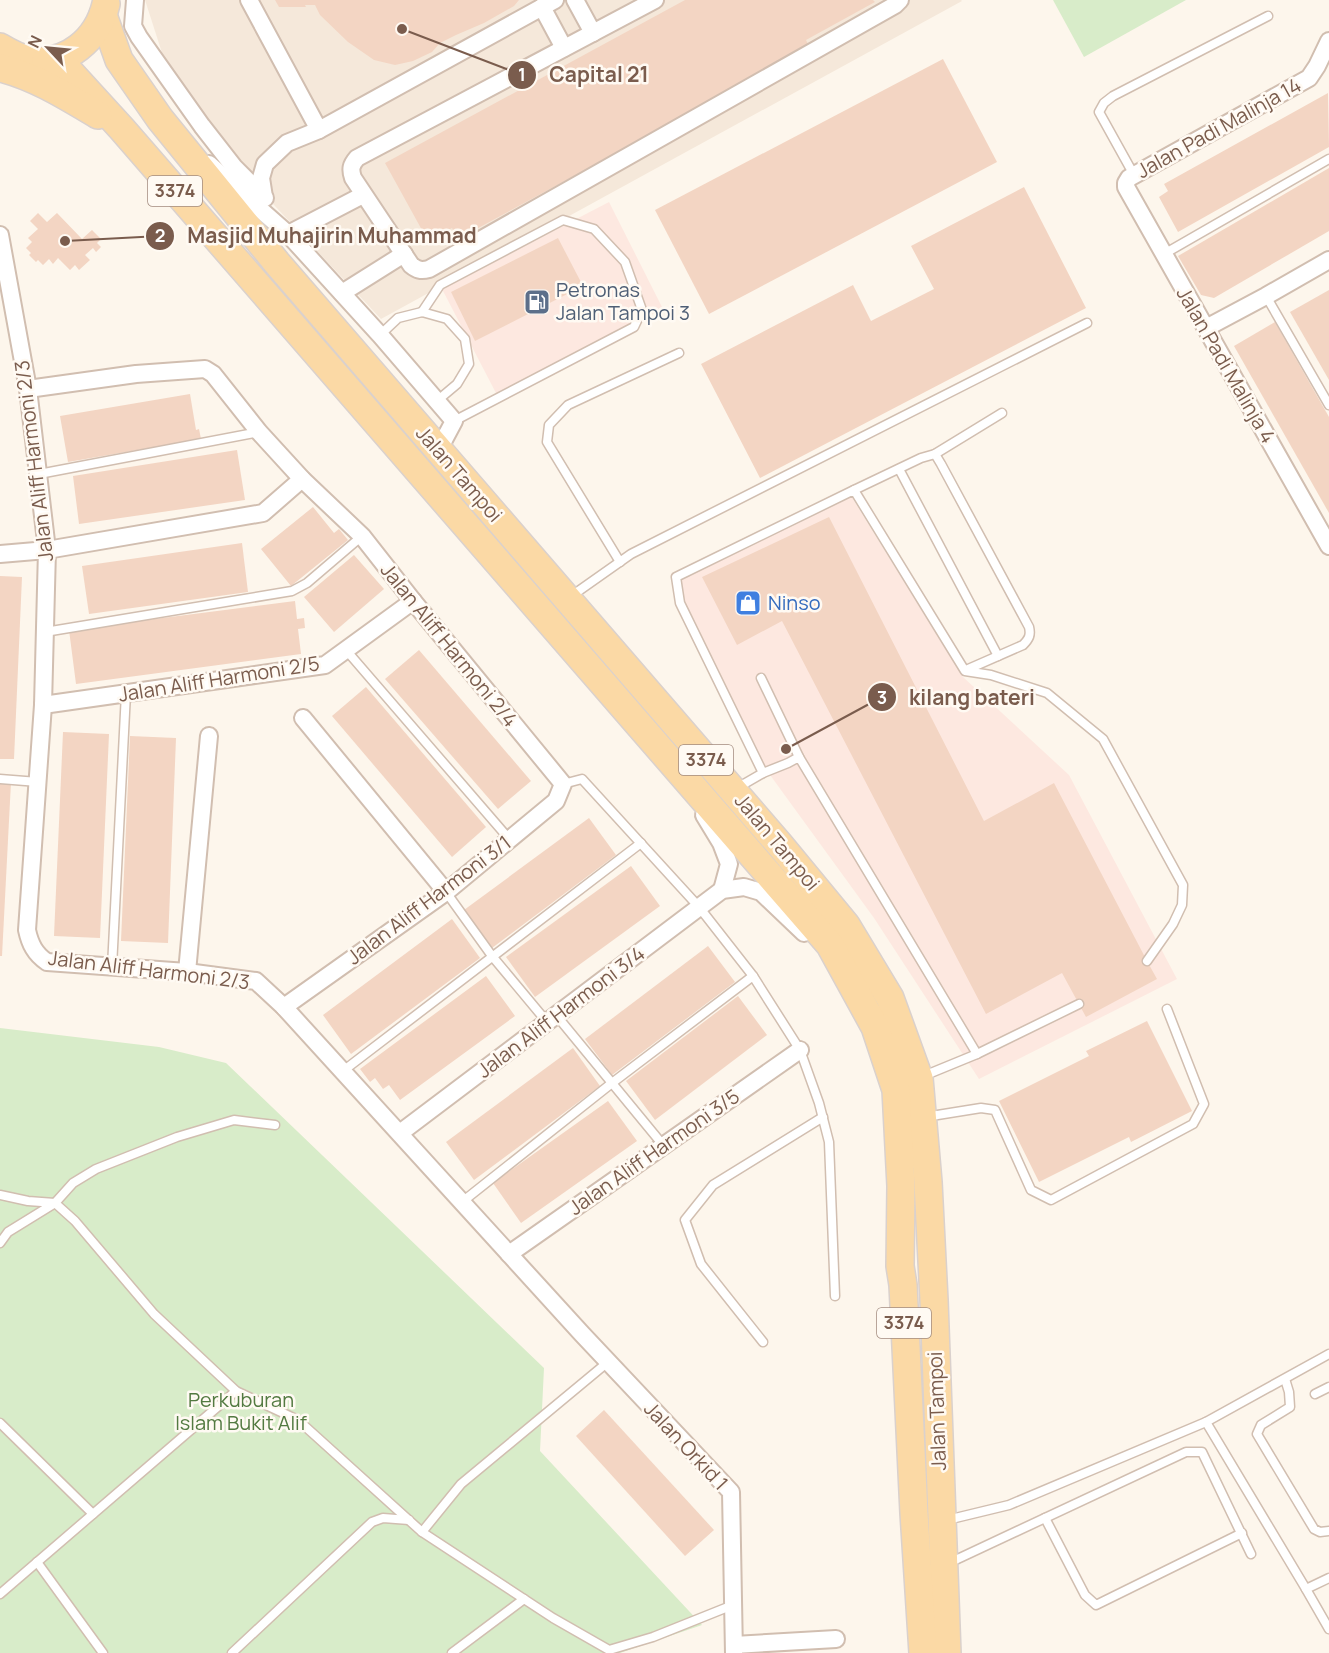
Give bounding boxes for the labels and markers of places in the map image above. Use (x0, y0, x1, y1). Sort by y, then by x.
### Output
callout: Capital 21 (507, 55, 661, 94)
callout: Masjid Muhajirin Muhammad (145, 216, 489, 255)
place label: Petronas Jalan Tampoi 3 (556, 276, 690, 326)
fuel station icon: Petronas Jalan Tampoi 3 (522, 287, 552, 317)
shop icon: Ninso (733, 588, 763, 618)
place label: Ninso (768, 589, 821, 616)
callout: kilang bateri (867, 678, 1047, 717)

